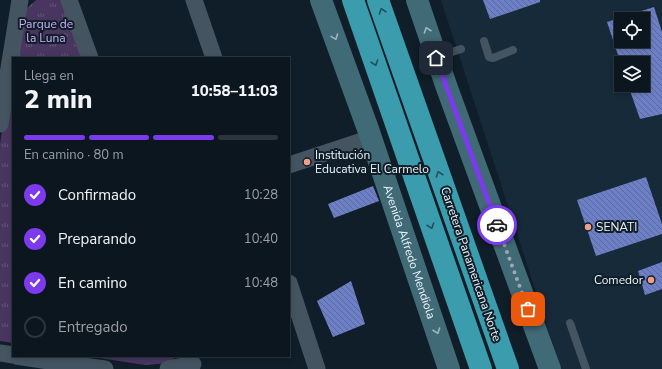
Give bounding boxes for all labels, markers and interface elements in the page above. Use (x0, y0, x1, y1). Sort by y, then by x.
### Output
one-way arrow (379, 8, 387, 15)
map controls (614, 12, 650, 92)
button: locate (614, 12, 650, 48)
park label: Parque de la Luna (19, 16, 73, 46)
one-way arrow (423, 26, 432, 33)
one-way arrow (330, 33, 338, 40)
pin (419, 41, 453, 75)
icon: home (425, 47, 447, 69)
button: layers (614, 56, 650, 92)
one-way arrow (370, 60, 379, 67)
text: Llega en (24, 67, 74, 85)
text: 10:58–11:03 (191, 81, 278, 101)
text: 2 min (24, 82, 92, 117)
text: En camino · 80 m (24, 146, 124, 164)
place label: Institución Educativa El Carmelo (315, 147, 429, 177)
marker: Institución Educativa El Carmelo (302, 157, 312, 167)
one-way arrow (436, 170, 444, 177)
street label: Avenida Alfredo Mendiola (379, 183, 440, 321)
icon: check (24, 184, 46, 206)
street label: Carretera Panamericana Norte (437, 184, 505, 344)
text: Confirmado (58, 185, 136, 205)
text: 10:28 (244, 186, 278, 204)
courier (477, 205, 517, 245)
icon: car (486, 214, 508, 236)
place label: SENATI (596, 219, 637, 235)
one-way arrow (427, 222, 435, 229)
marker: SENATI (583, 222, 593, 232)
icon: check (24, 228, 46, 250)
text: Preparando (58, 229, 136, 249)
text: 10:40 (244, 230, 278, 248)
icon: check (24, 272, 46, 294)
place label: Comedor (594, 272, 644, 288)
text: En camino (58, 273, 127, 293)
text: 10:48 (244, 274, 278, 292)
marker: Comedor (646, 275, 656, 285)
pin (511, 292, 545, 326)
icon: bag (517, 298, 539, 320)
text: Entregado (58, 317, 128, 337)
one-way arrow (432, 328, 440, 335)

